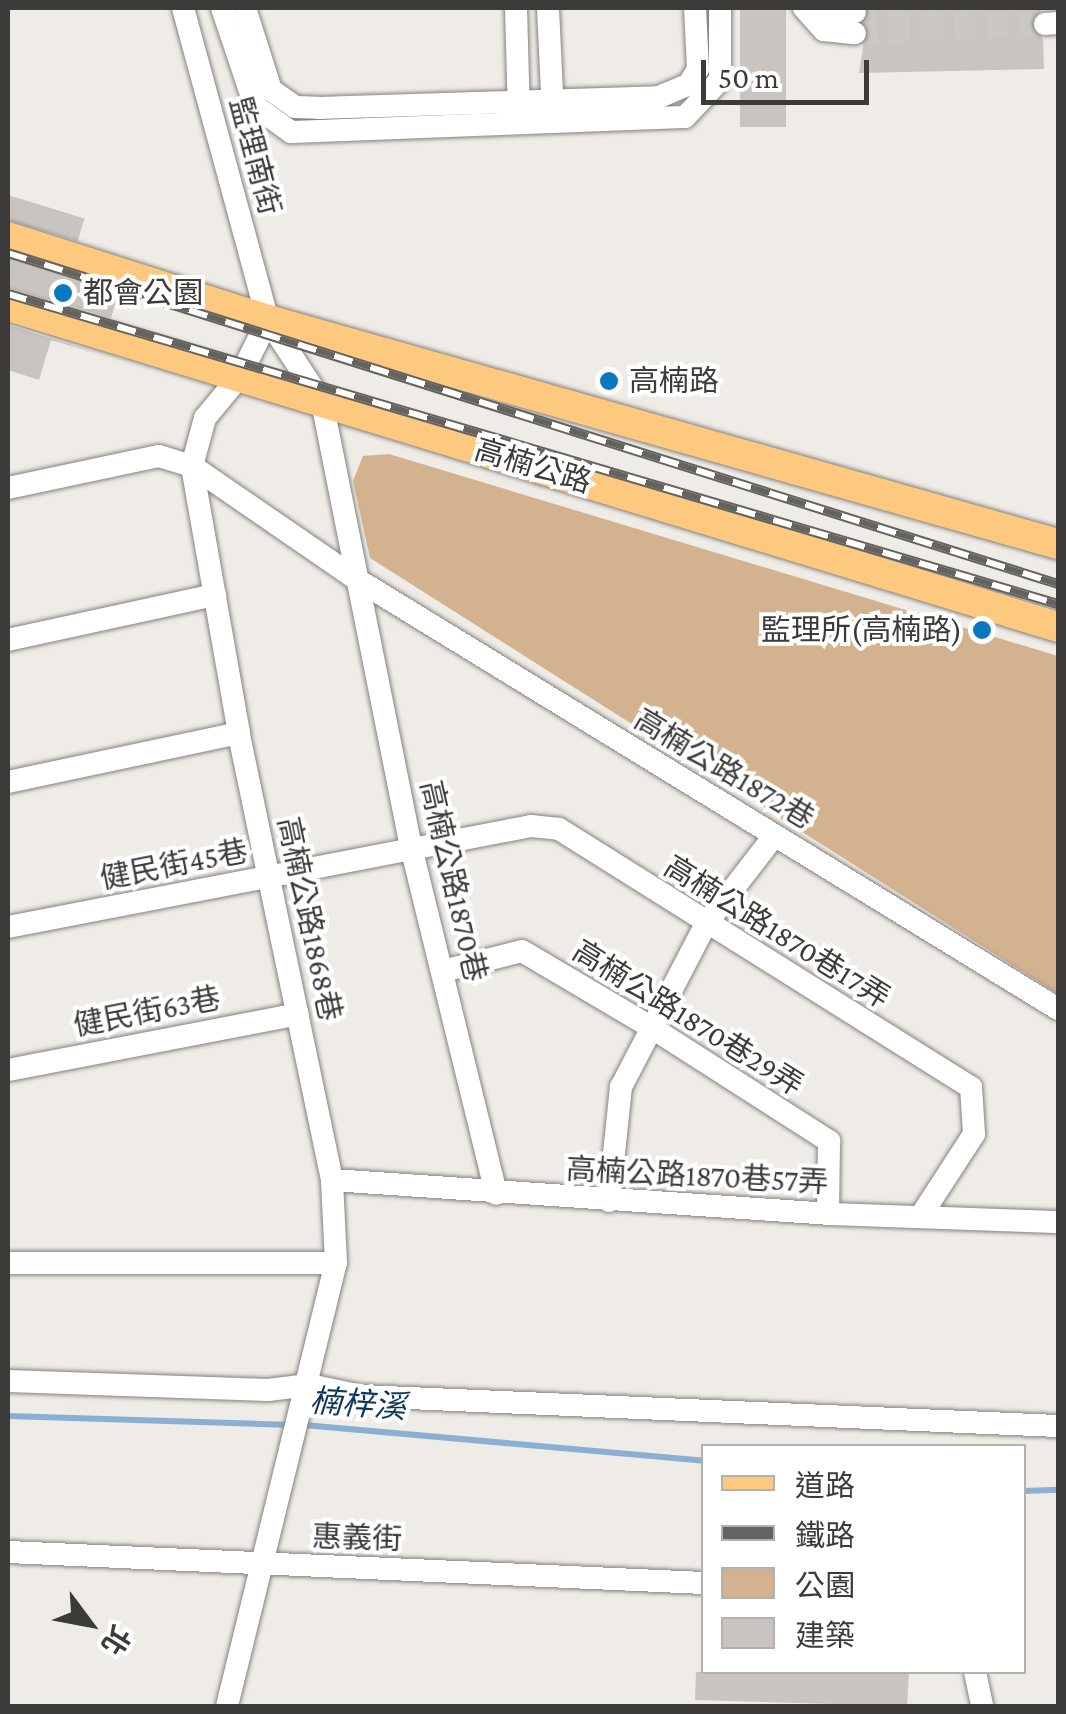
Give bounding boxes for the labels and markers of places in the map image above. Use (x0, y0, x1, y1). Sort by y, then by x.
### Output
place label: 都會公園 (83, 275, 203, 311)
marker: 都會公園 (52, 282, 74, 304)
place label: 高楠路 (629, 363, 719, 399)
marker: 高楠路 (598, 370, 620, 392)
place label: 監理所(高楠路) (761, 612, 962, 648)
marker: 監理所(高楠路) (971, 619, 993, 641)

